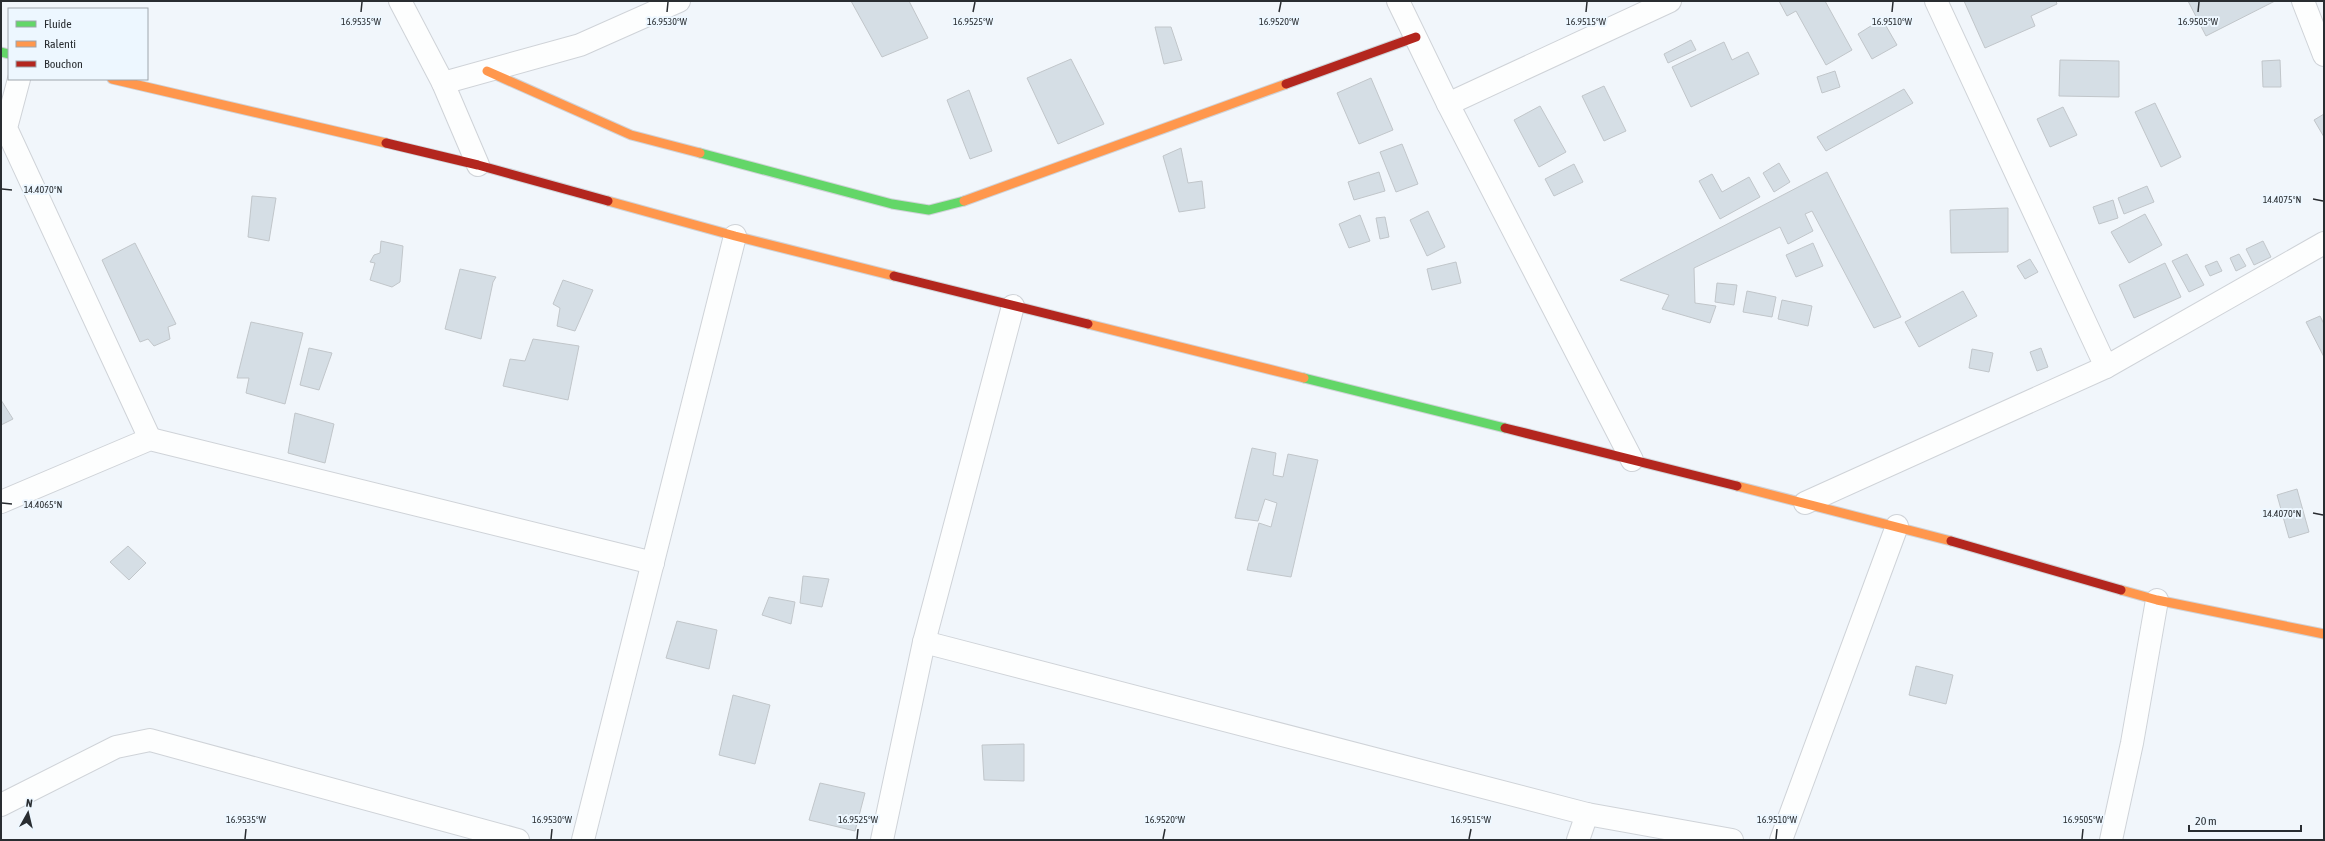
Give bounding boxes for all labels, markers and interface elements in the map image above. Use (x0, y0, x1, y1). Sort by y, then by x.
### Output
legend (8, 8, 148, 80)
text: 16.9535°W (341, 16, 382, 27)
text: 16.9530°W (647, 16, 688, 27)
text: 16.9525°W (953, 16, 994, 27)
text: 16.9520°W (1259, 16, 1300, 27)
text: 16.9515°W (1566, 16, 1607, 27)
text: 16.9510°W (1872, 16, 1913, 27)
text: 16.9505°W (2178, 16, 2219, 27)
text: Fluide (44, 17, 72, 31)
text: Ralenti (44, 37, 76, 51)
text: Bouchon (44, 57, 83, 71)
text: 14.4070°N (24, 184, 62, 195)
text: 14.4075°N (2263, 194, 2301, 205)
text: 14.4065°N (24, 499, 62, 510)
text: 14.4070°N (2263, 508, 2301, 519)
north arrow (8, 793, 48, 833)
text: N (25, 797, 33, 809)
scale bar (2189, 807, 2301, 833)
text: 16.9535°W (226, 814, 267, 825)
text: 16.9530°W (532, 814, 573, 825)
text: 16.9525°W (838, 814, 879, 825)
text: 16.9520°W (1145, 814, 1186, 825)
text: 16.9515°W (1451, 814, 1492, 825)
text: 16.9510°W (1757, 814, 1798, 825)
text: 16.9505°W (2063, 814, 2104, 825)
text: 20 m (2195, 814, 2217, 828)

